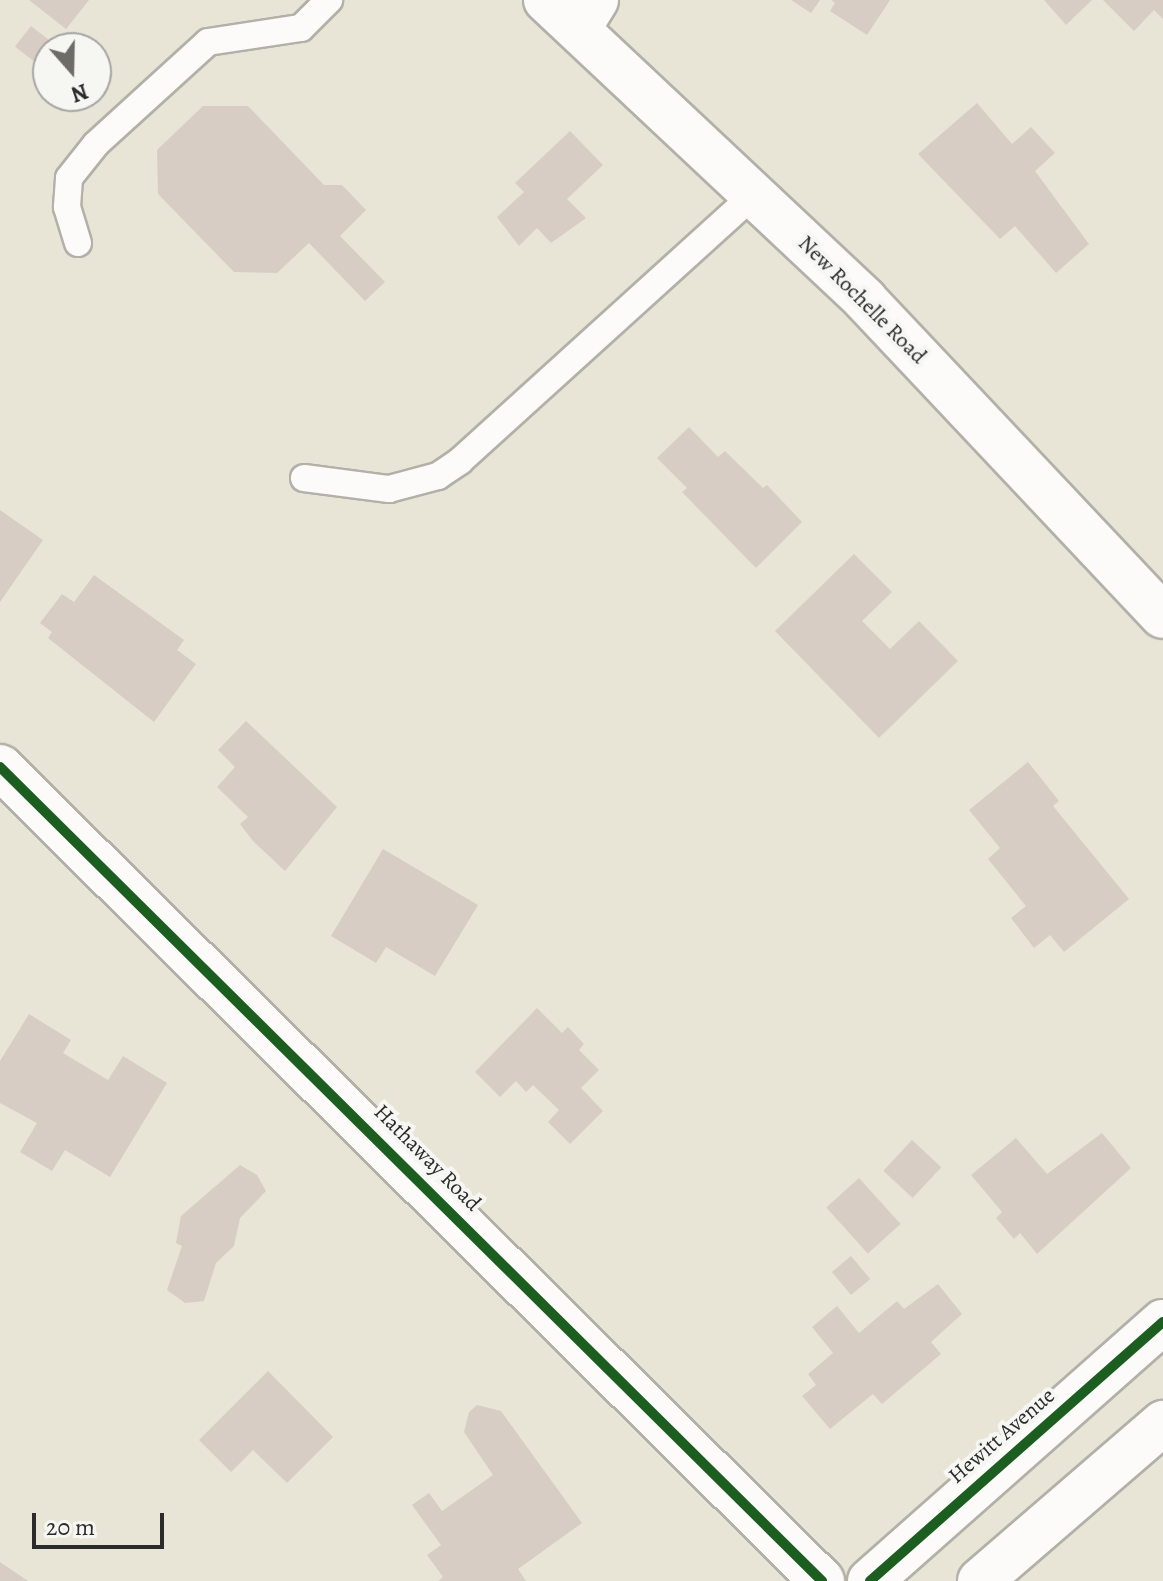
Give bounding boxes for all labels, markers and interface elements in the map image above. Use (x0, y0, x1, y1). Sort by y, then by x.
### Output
north arrow (32, 32, 112, 112)
text: N (67, 76, 92, 110)
street label: New Rochelle Road (792, 230, 932, 370)
street label: Hathaway Road (368, 1099, 486, 1217)
street label: Hewitt Avenue (943, 1383, 1061, 1489)
scale bar (36, 1497, 168, 1547)
text: 20 m (46, 1511, 95, 1543)

